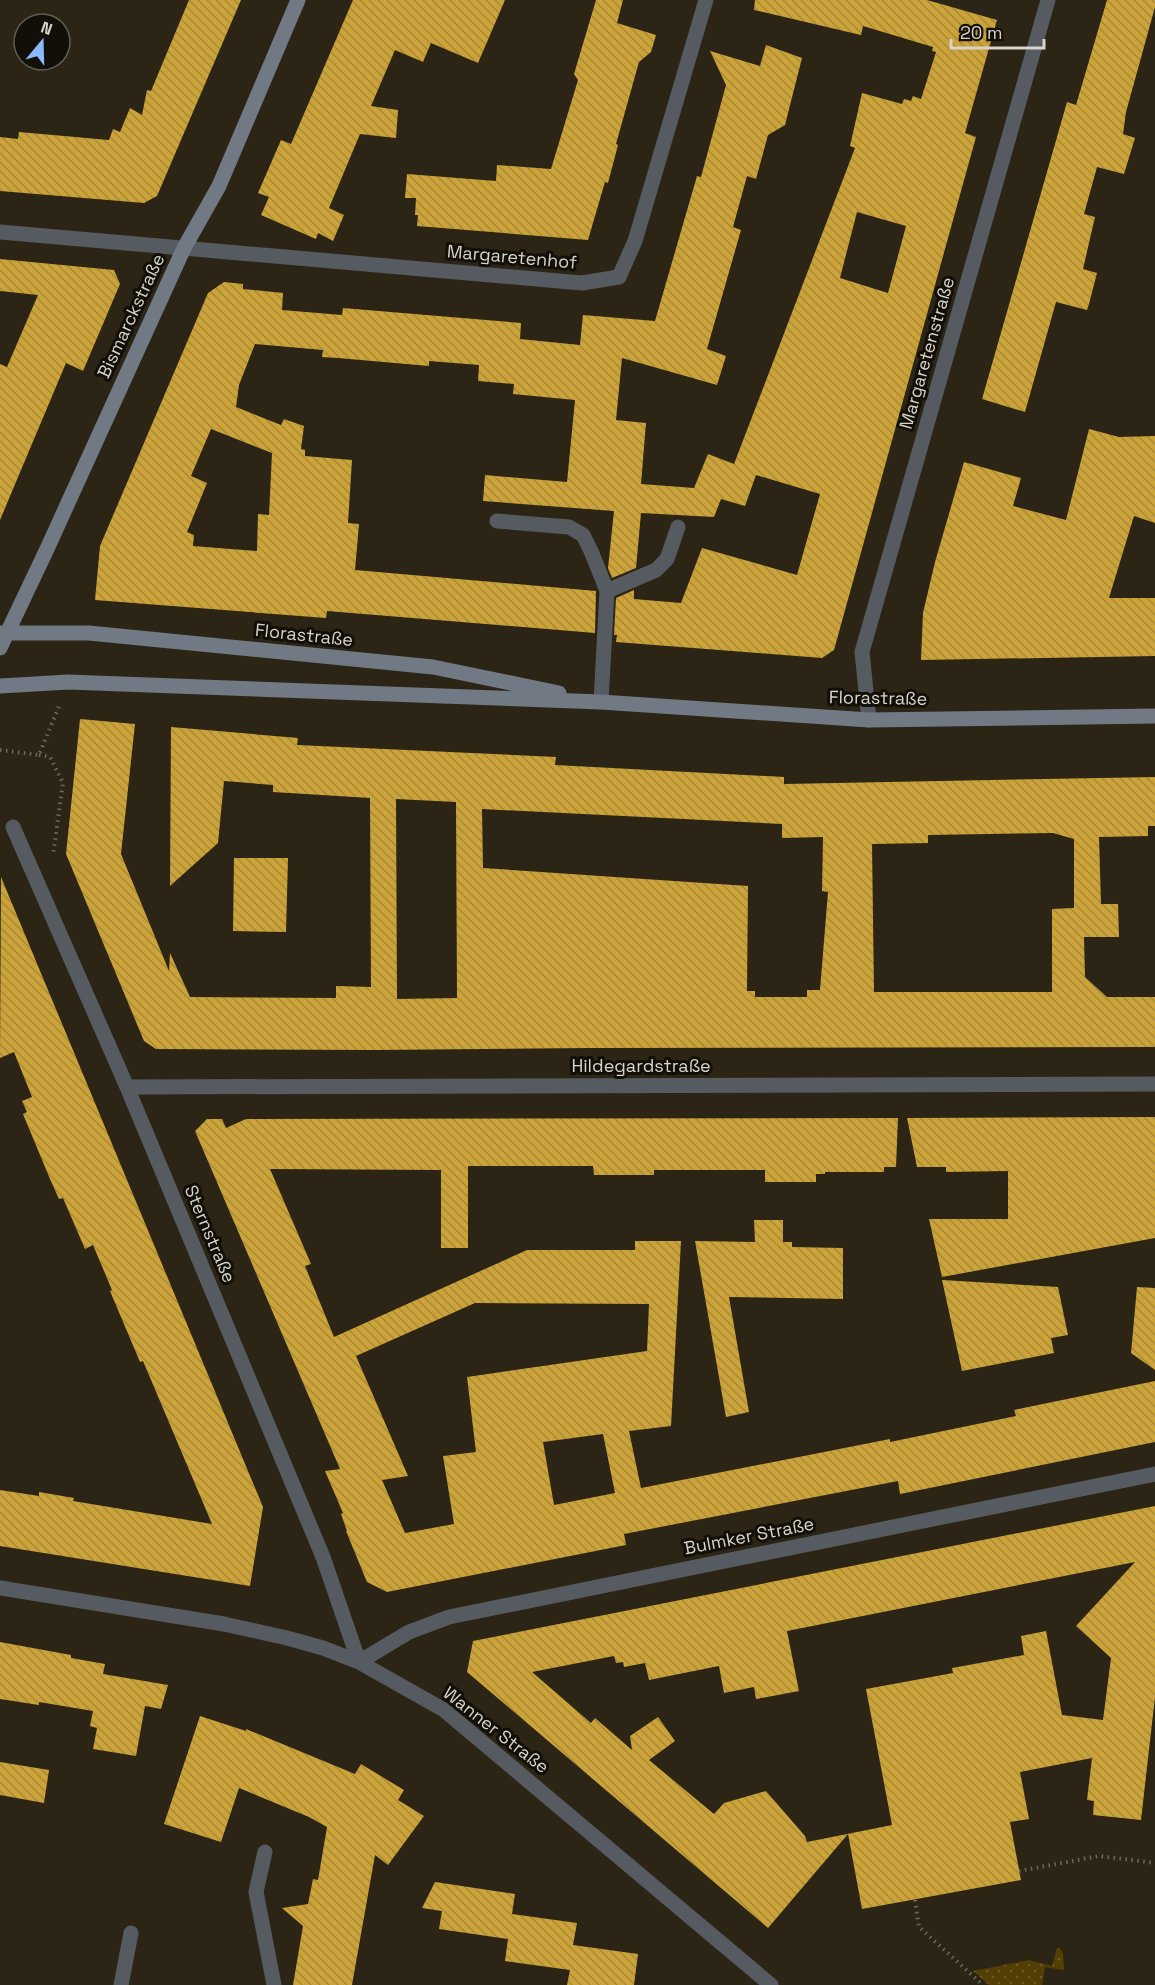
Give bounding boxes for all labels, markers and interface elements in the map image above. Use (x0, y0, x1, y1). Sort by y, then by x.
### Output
north arrow (12, 12, 72, 72)
scale bar (951, 12, 1044, 50)
text: N (38, 17, 55, 40)
text: 20 m (960, 21, 1003, 44)
street label: Margaretenhof (446, 239, 578, 274)
street label: Bismarckstraße (92, 250, 169, 382)
street label: Margaretenstraße (894, 274, 959, 432)
street label: Florastraße (254, 618, 354, 651)
street label: Florastraße (829, 685, 927, 710)
street label: Hildegardstraße (571, 1054, 711, 1077)
street label: Sternstraße (180, 1182, 241, 1286)
street label: Bulmker Straße (682, 1512, 816, 1559)
street label: Wanner Straße (439, 1681, 554, 1778)

